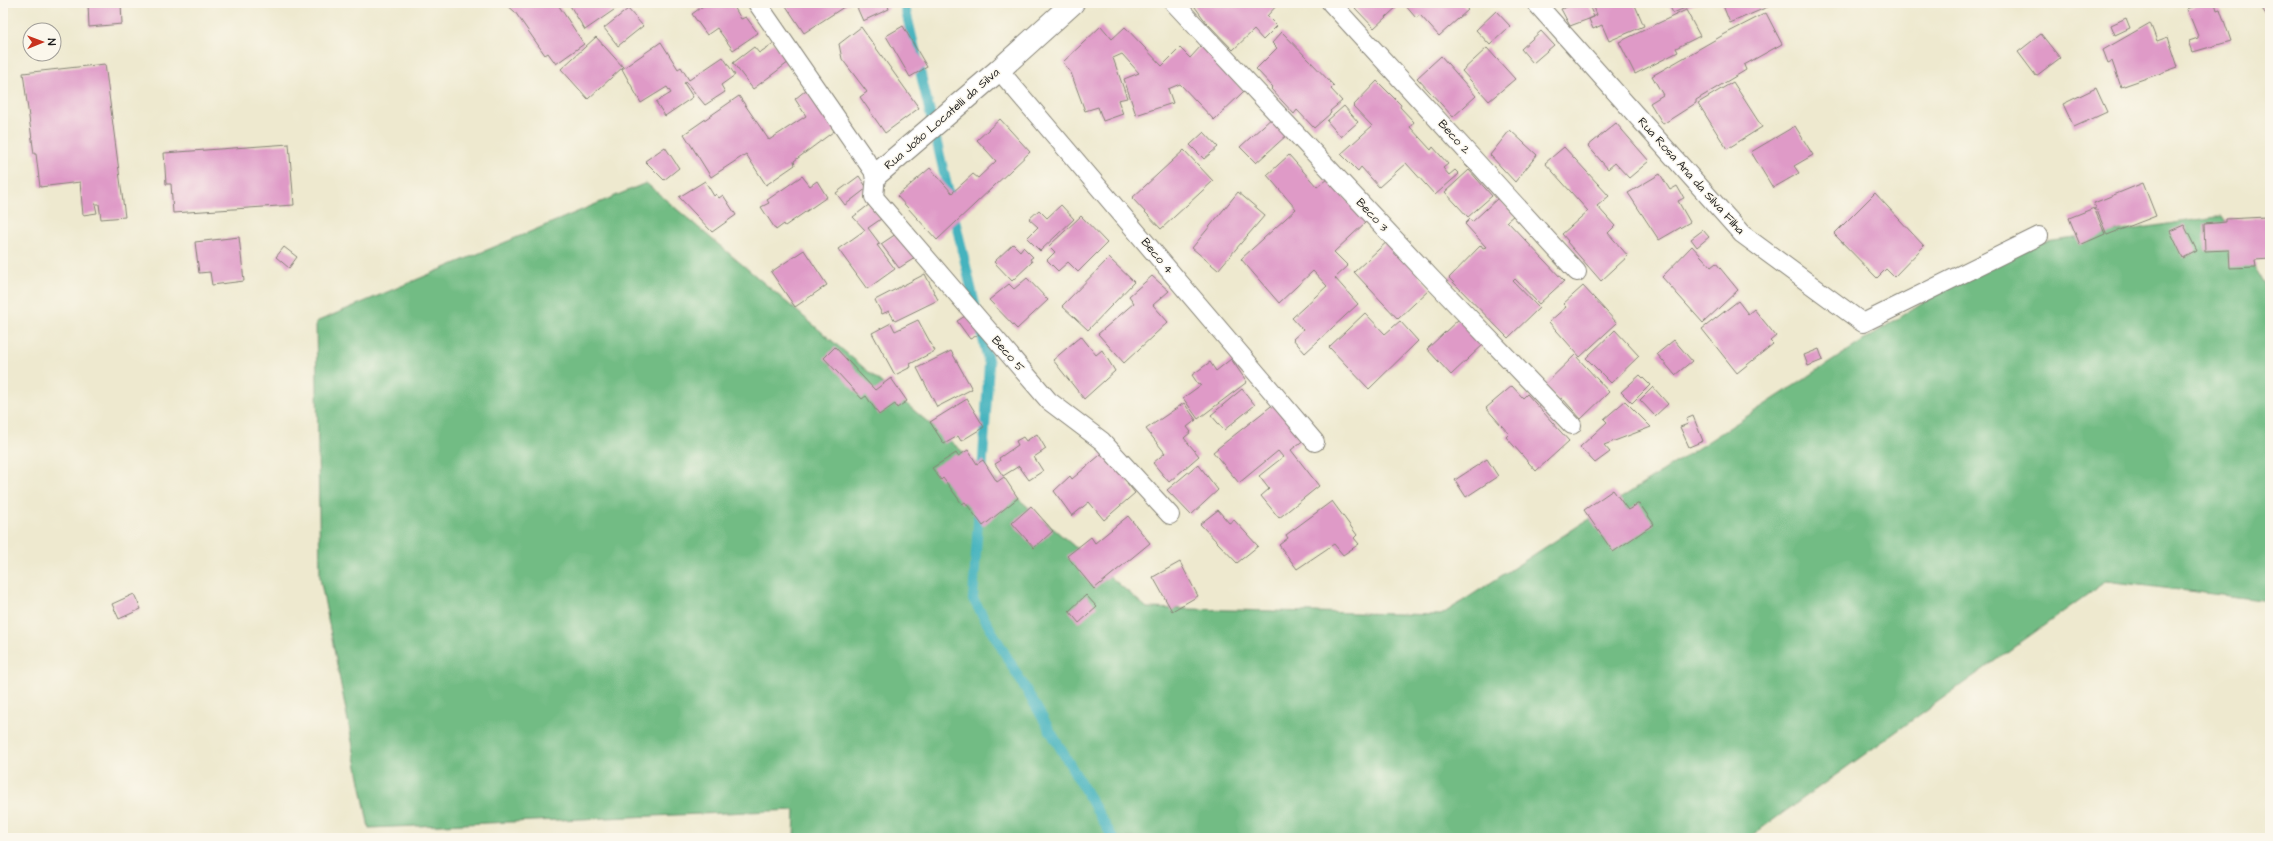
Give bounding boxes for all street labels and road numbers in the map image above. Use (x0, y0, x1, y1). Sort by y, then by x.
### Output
street label: Rua João Locatelli da Silva (881, 64, 1003, 174)
street label: Rua Rosa Ana da Silva Filha (1634, 114, 1748, 238)
street label: Beco 2 (1434, 116, 1474, 158)
street label: Beco 3 (1352, 194, 1392, 236)
street label: Beco 4 (1137, 234, 1177, 278)
street label: Beco 5 (988, 332, 1029, 376)

